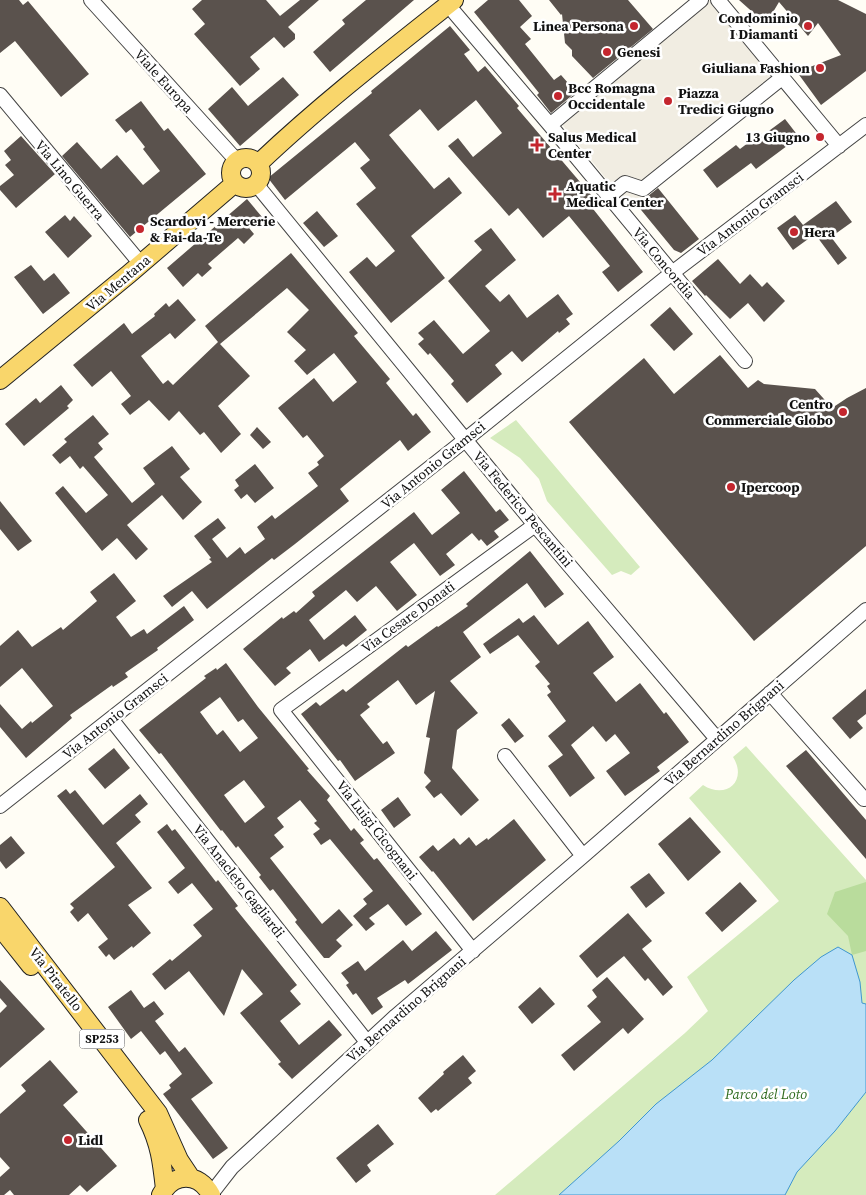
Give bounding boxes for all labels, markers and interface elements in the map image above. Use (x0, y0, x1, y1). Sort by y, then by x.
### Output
place label: Condominio I Diamanti (718, 8, 799, 44)
place label: Linea Persona (533, 16, 625, 36)
marker: Linea Persona (628, 20, 640, 32)
marker: Condominio I Diamanti (802, 20, 814, 32)
place label: Genesi (617, 42, 661, 62)
street label: Viale Europa (130, 45, 199, 118)
marker: Genesi (601, 46, 613, 58)
place label: Giuliana Fashion (702, 58, 810, 78)
marker: Giuliana Fashion (814, 62, 826, 74)
place label: Bcc Romagna Occidentale (568, 78, 656, 114)
place label: Piazza Tredici Giugno (678, 83, 774, 119)
marker: Bcc Romagna Occidentale (552, 90, 564, 102)
marker: Piazza Tredici Giugno (662, 95, 674, 107)
place label: Salus Medical Center (548, 127, 637, 163)
place label: 13 Giugno (745, 127, 810, 147)
marker: 13 Giugno (814, 131, 826, 143)
street label: Via Lino Guerra (31, 136, 110, 225)
marker: Salus Medical Center (530, 138, 544, 152)
street label: Via Antonio Gramsci (692, 167, 808, 261)
place label: Aquatic Medical Center (566, 176, 664, 212)
marker: Aquatic Medical Center (548, 187, 562, 201)
place label: Scardovi - Mercerie & Fai-da-Te (150, 211, 275, 247)
place label: Hera (804, 222, 836, 242)
marker: Scardovi - Mercerie & Fai-da-Te (134, 223, 146, 235)
street label: Via Concordia (628, 223, 701, 304)
marker: Hera (788, 226, 800, 238)
street label: Via Mentana (81, 249, 155, 316)
place label: Centro Commerciale Globo (705, 394, 833, 430)
marker: Centro Commerciale Globo (837, 406, 849, 418)
street label: Via Antonio Gramsci (377, 417, 489, 513)
street label: Via Federico Pescantini (468, 447, 578, 571)
place label: Ipercoop (741, 477, 800, 497)
marker: Ipercoop (725, 481, 737, 493)
street label: Via Cesare Donati (357, 576, 459, 658)
street label: Via Antonio Gramsci (58, 668, 172, 764)
street label: Via Bernardino Brignani (660, 675, 788, 791)
street label: Via Luigi Cicognani (332, 776, 422, 884)
street label: Via Anacleto Gagliardi (188, 820, 290, 942)
street label: Via Piratello (25, 943, 88, 1016)
street label: Via Bernardino Brignani (342, 951, 470, 1067)
road number: SP253 (80, 1030, 124, 1048)
park label: Parco del Loto (724, 1084, 807, 1104)
place label: Lidl (78, 1130, 104, 1150)
marker: Lidl (62, 1134, 74, 1146)

